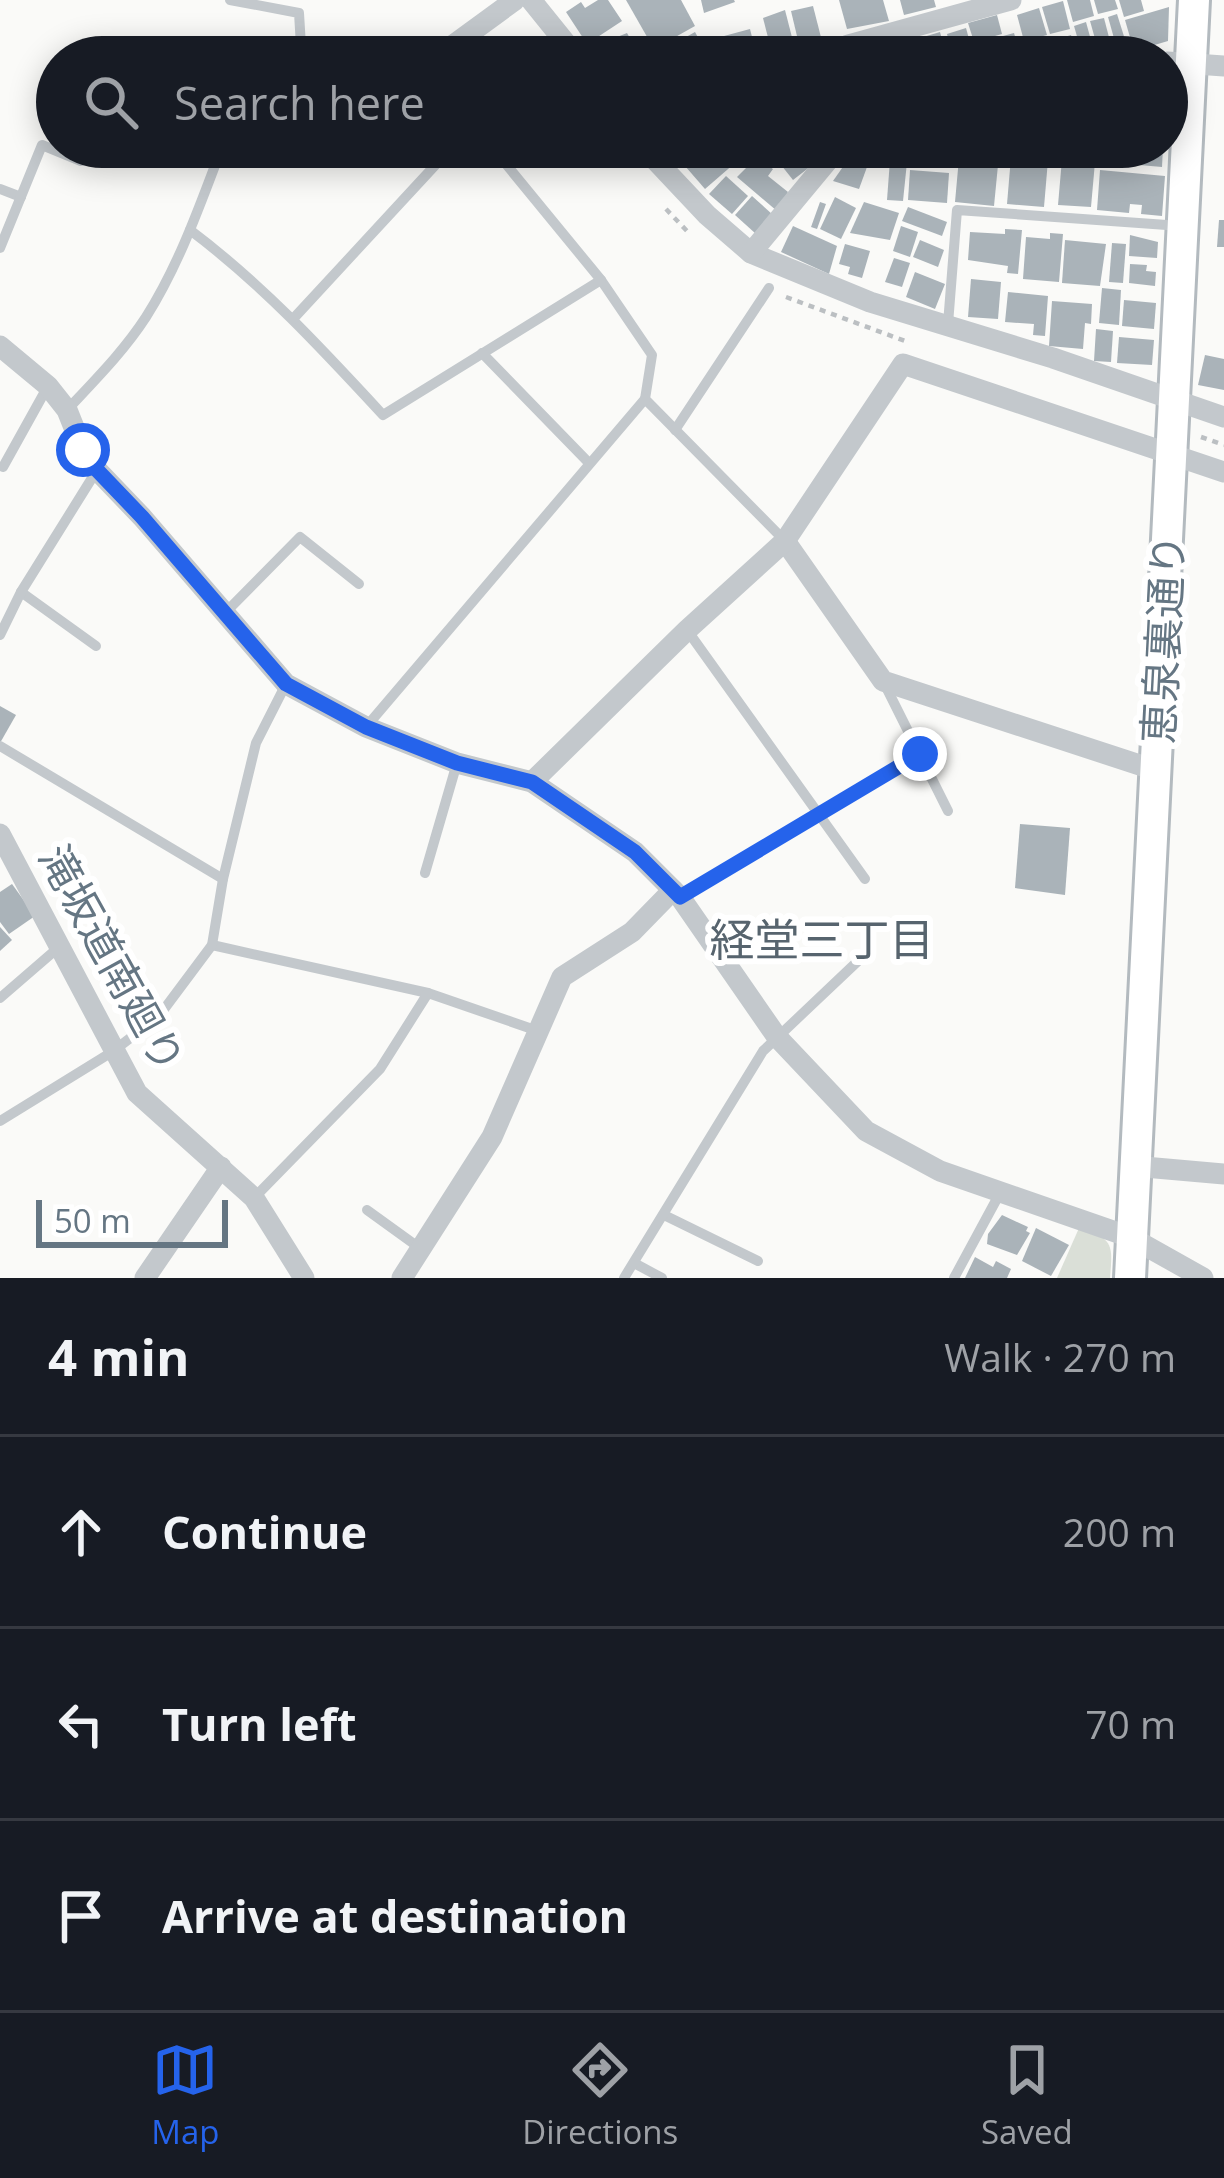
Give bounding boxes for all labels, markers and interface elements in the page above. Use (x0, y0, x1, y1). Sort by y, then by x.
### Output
search box (36, 36, 1188, 168)
icon: search (78, 69, 144, 135)
text: Search here (174, 72, 425, 133)
route start (56, 423, 110, 477)
street label: 恵泉裏通り (1128, 533, 1196, 745)
route end (893, 727, 947, 781)
street label: 滝坂道南廻り (27, 834, 199, 1082)
district label: 経堂三丁目 (709, 908, 935, 969)
scale bar (36, 1194, 228, 1247)
text: 50 m (54, 1198, 131, 1243)
text: 4 min (48, 1321, 190, 1391)
text: Walk · 270 m (944, 1330, 1176, 1383)
icon: ahead (48, 1499, 114, 1565)
text: Continue (162, 1501, 367, 1562)
text: 200 m (1063, 1505, 1176, 1558)
icon: left (48, 1691, 114, 1757)
text: Turn left (162, 1693, 357, 1754)
text: 70 m (1085, 1697, 1176, 1750)
icon: arrive (48, 1883, 114, 1949)
text: Arrive at destination (162, 1885, 628, 1946)
tab: Map (151, 2037, 220, 2154)
tab: Directions (522, 2037, 678, 2154)
tab: Saved (981, 2037, 1073, 2154)

